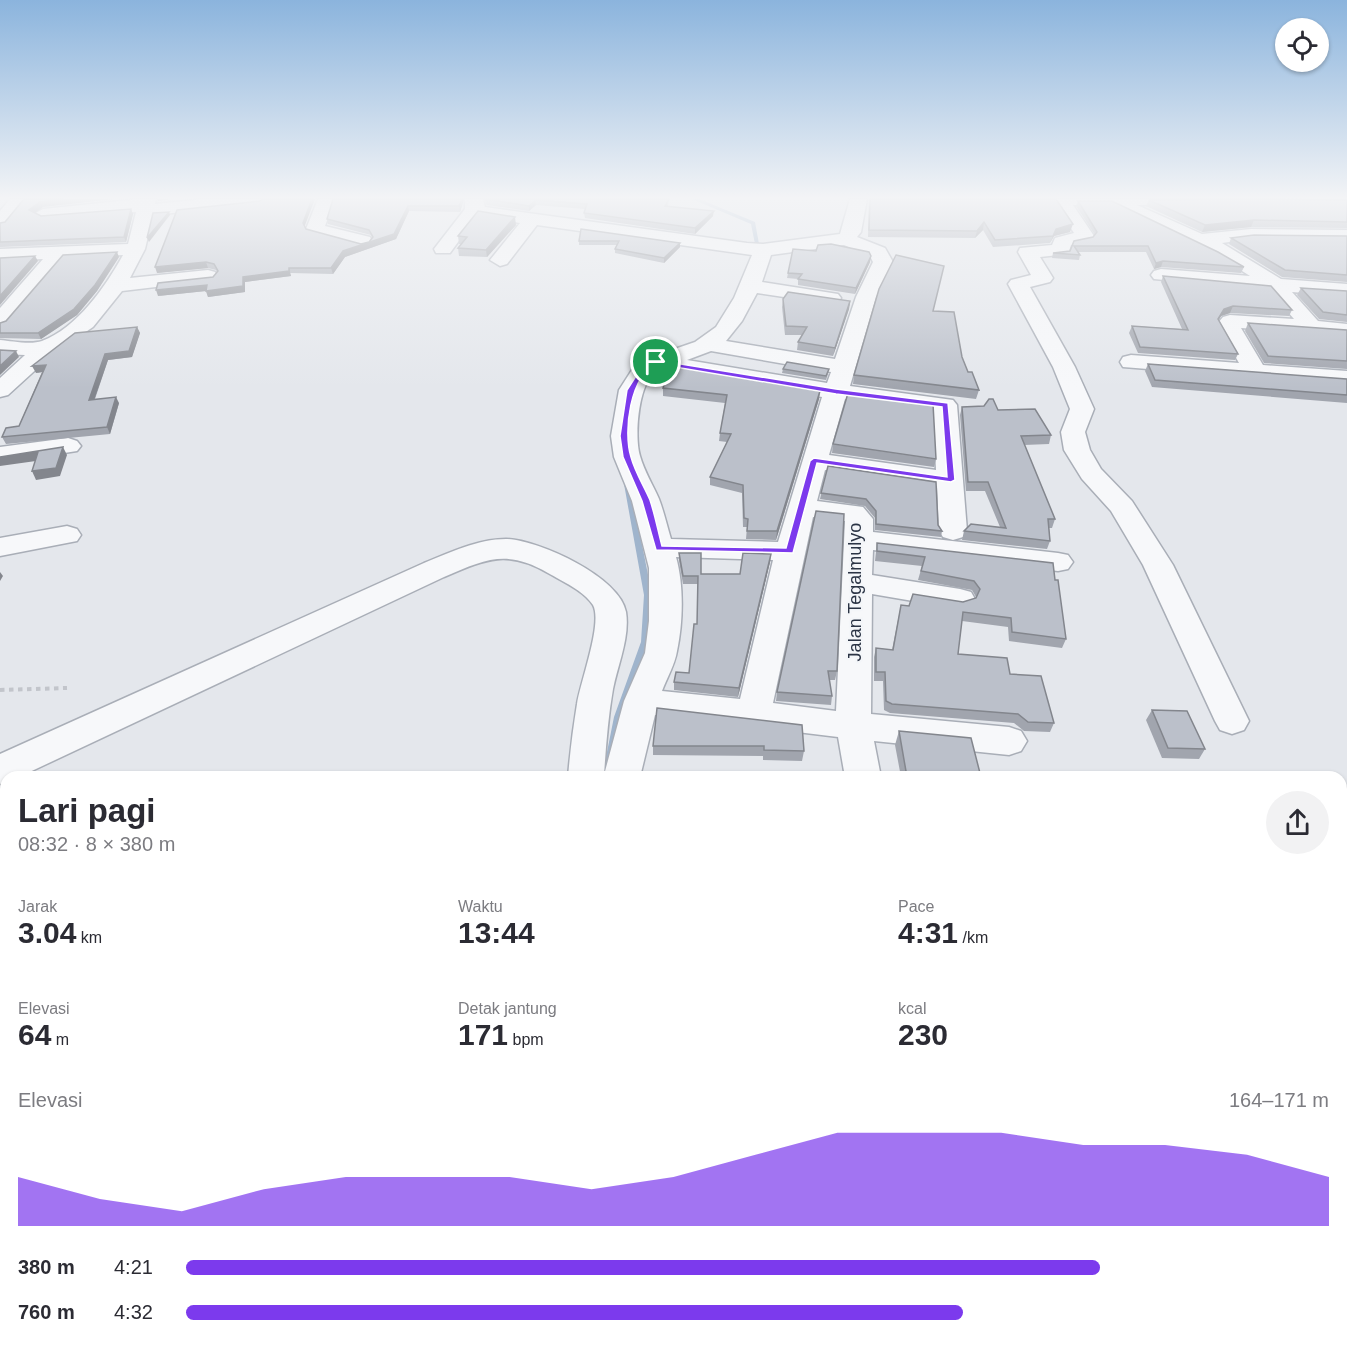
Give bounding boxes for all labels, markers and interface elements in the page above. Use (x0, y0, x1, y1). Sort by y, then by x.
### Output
map controls (1275, 18, 1329, 72)
button: locate (1275, 18, 1329, 72)
pin (630, 336, 681, 387)
icon: arrive (639, 345, 672, 378)
street label: Jalan Tegalmulyo (845, 523, 865, 661)
button: share (1266, 791, 1329, 854)
text: Lari pagi (18, 792, 156, 829)
text: 08:32 · 8 × 380 m (18, 833, 175, 855)
text: Jarak (18, 898, 57, 915)
text: Waktu (458, 898, 503, 915)
text: Pace (898, 898, 934, 915)
text: 3.04 (18, 916, 76, 949)
text: 13:44 (458, 916, 535, 949)
text: 4:31 (898, 916, 958, 949)
text: km (76, 929, 102, 946)
text: /km (958, 929, 988, 946)
text: Elevasi (18, 1000, 70, 1017)
text: Detak jantung (458, 1000, 557, 1017)
text: kcal (898, 1000, 926, 1017)
text: 64 (18, 1018, 51, 1051)
text: 171 (458, 1018, 508, 1051)
text: 230 (898, 1018, 948, 1051)
text: m (51, 1031, 69, 1048)
text: bpm (508, 1031, 544, 1048)
text: Elevasi (18, 1089, 82, 1111)
text: 164–171 m (1229, 1089, 1329, 1111)
text: 380 m (18, 1256, 75, 1278)
text: 4:21 (114, 1256, 153, 1278)
text: 760 m (18, 1301, 75, 1323)
text: 4:32 (114, 1301, 153, 1323)

